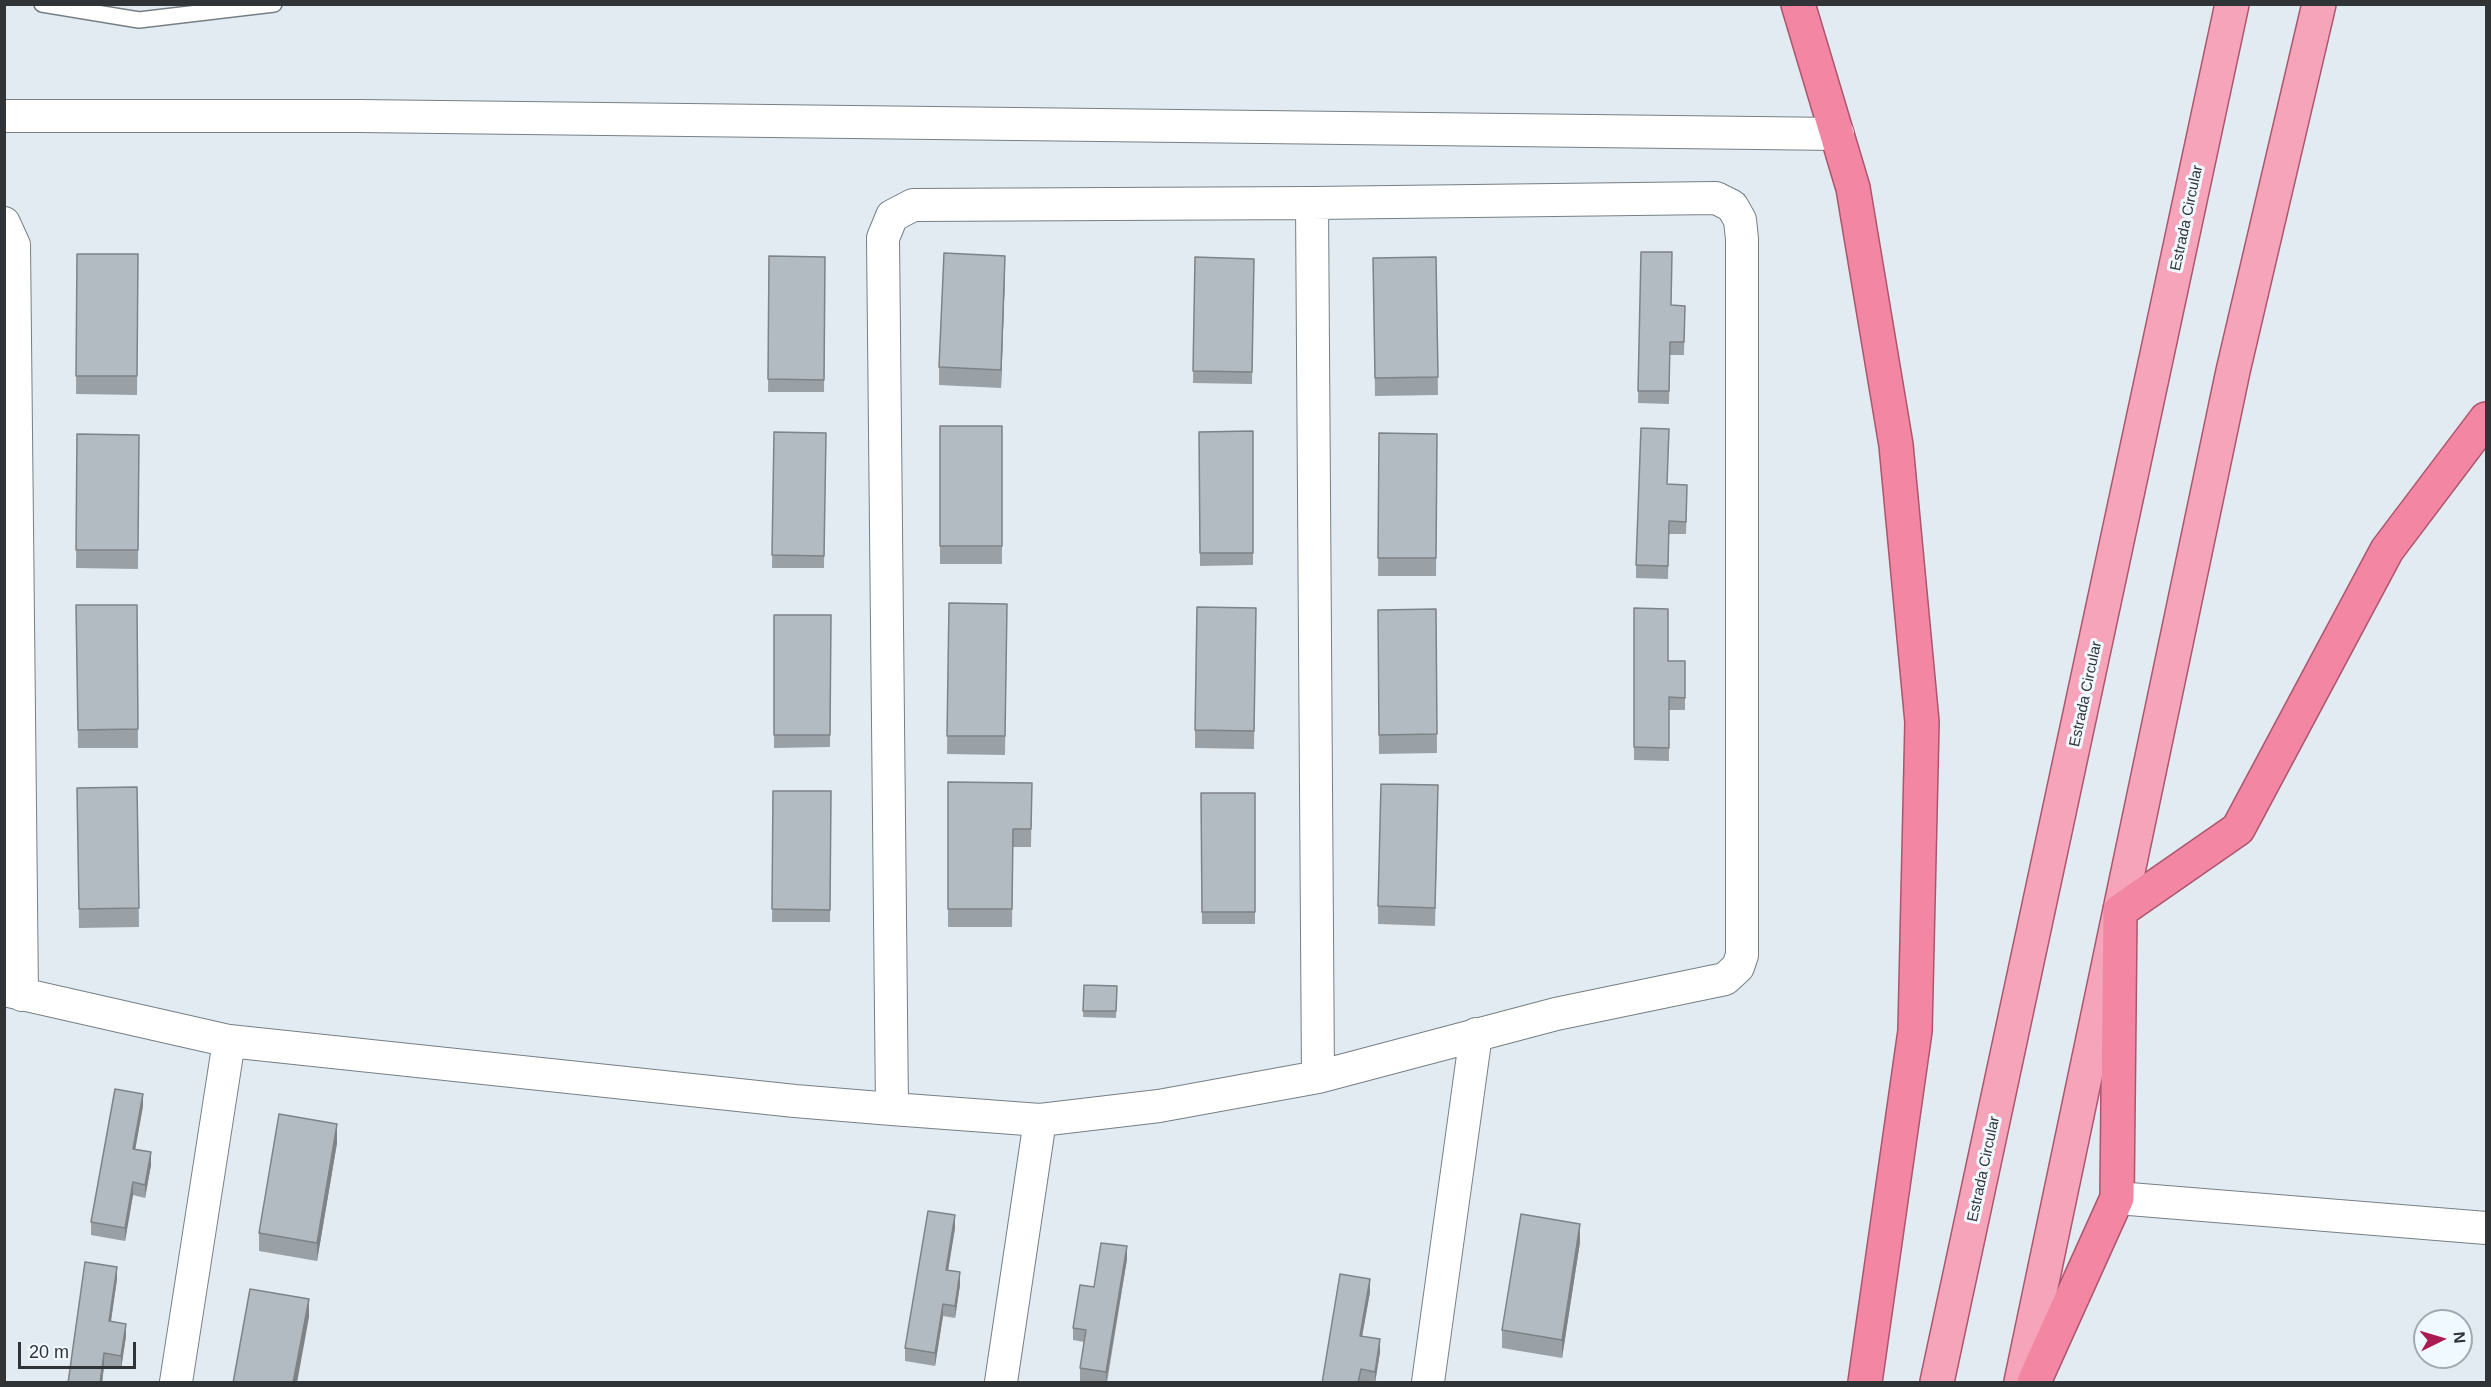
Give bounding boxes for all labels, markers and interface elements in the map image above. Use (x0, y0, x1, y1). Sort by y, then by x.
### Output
street label: Estrada Circular (2167, 164, 2207, 272)
street label: Estrada Circular (2066, 640, 2106, 748)
street label: Estrada Circular (1964, 1115, 2004, 1223)
north arrow (2413, 1309, 2473, 1369)
scale bar (21, 1330, 140, 1368)
text: N (2450, 1331, 2468, 1344)
text: 20 m (29, 1342, 69, 1362)

